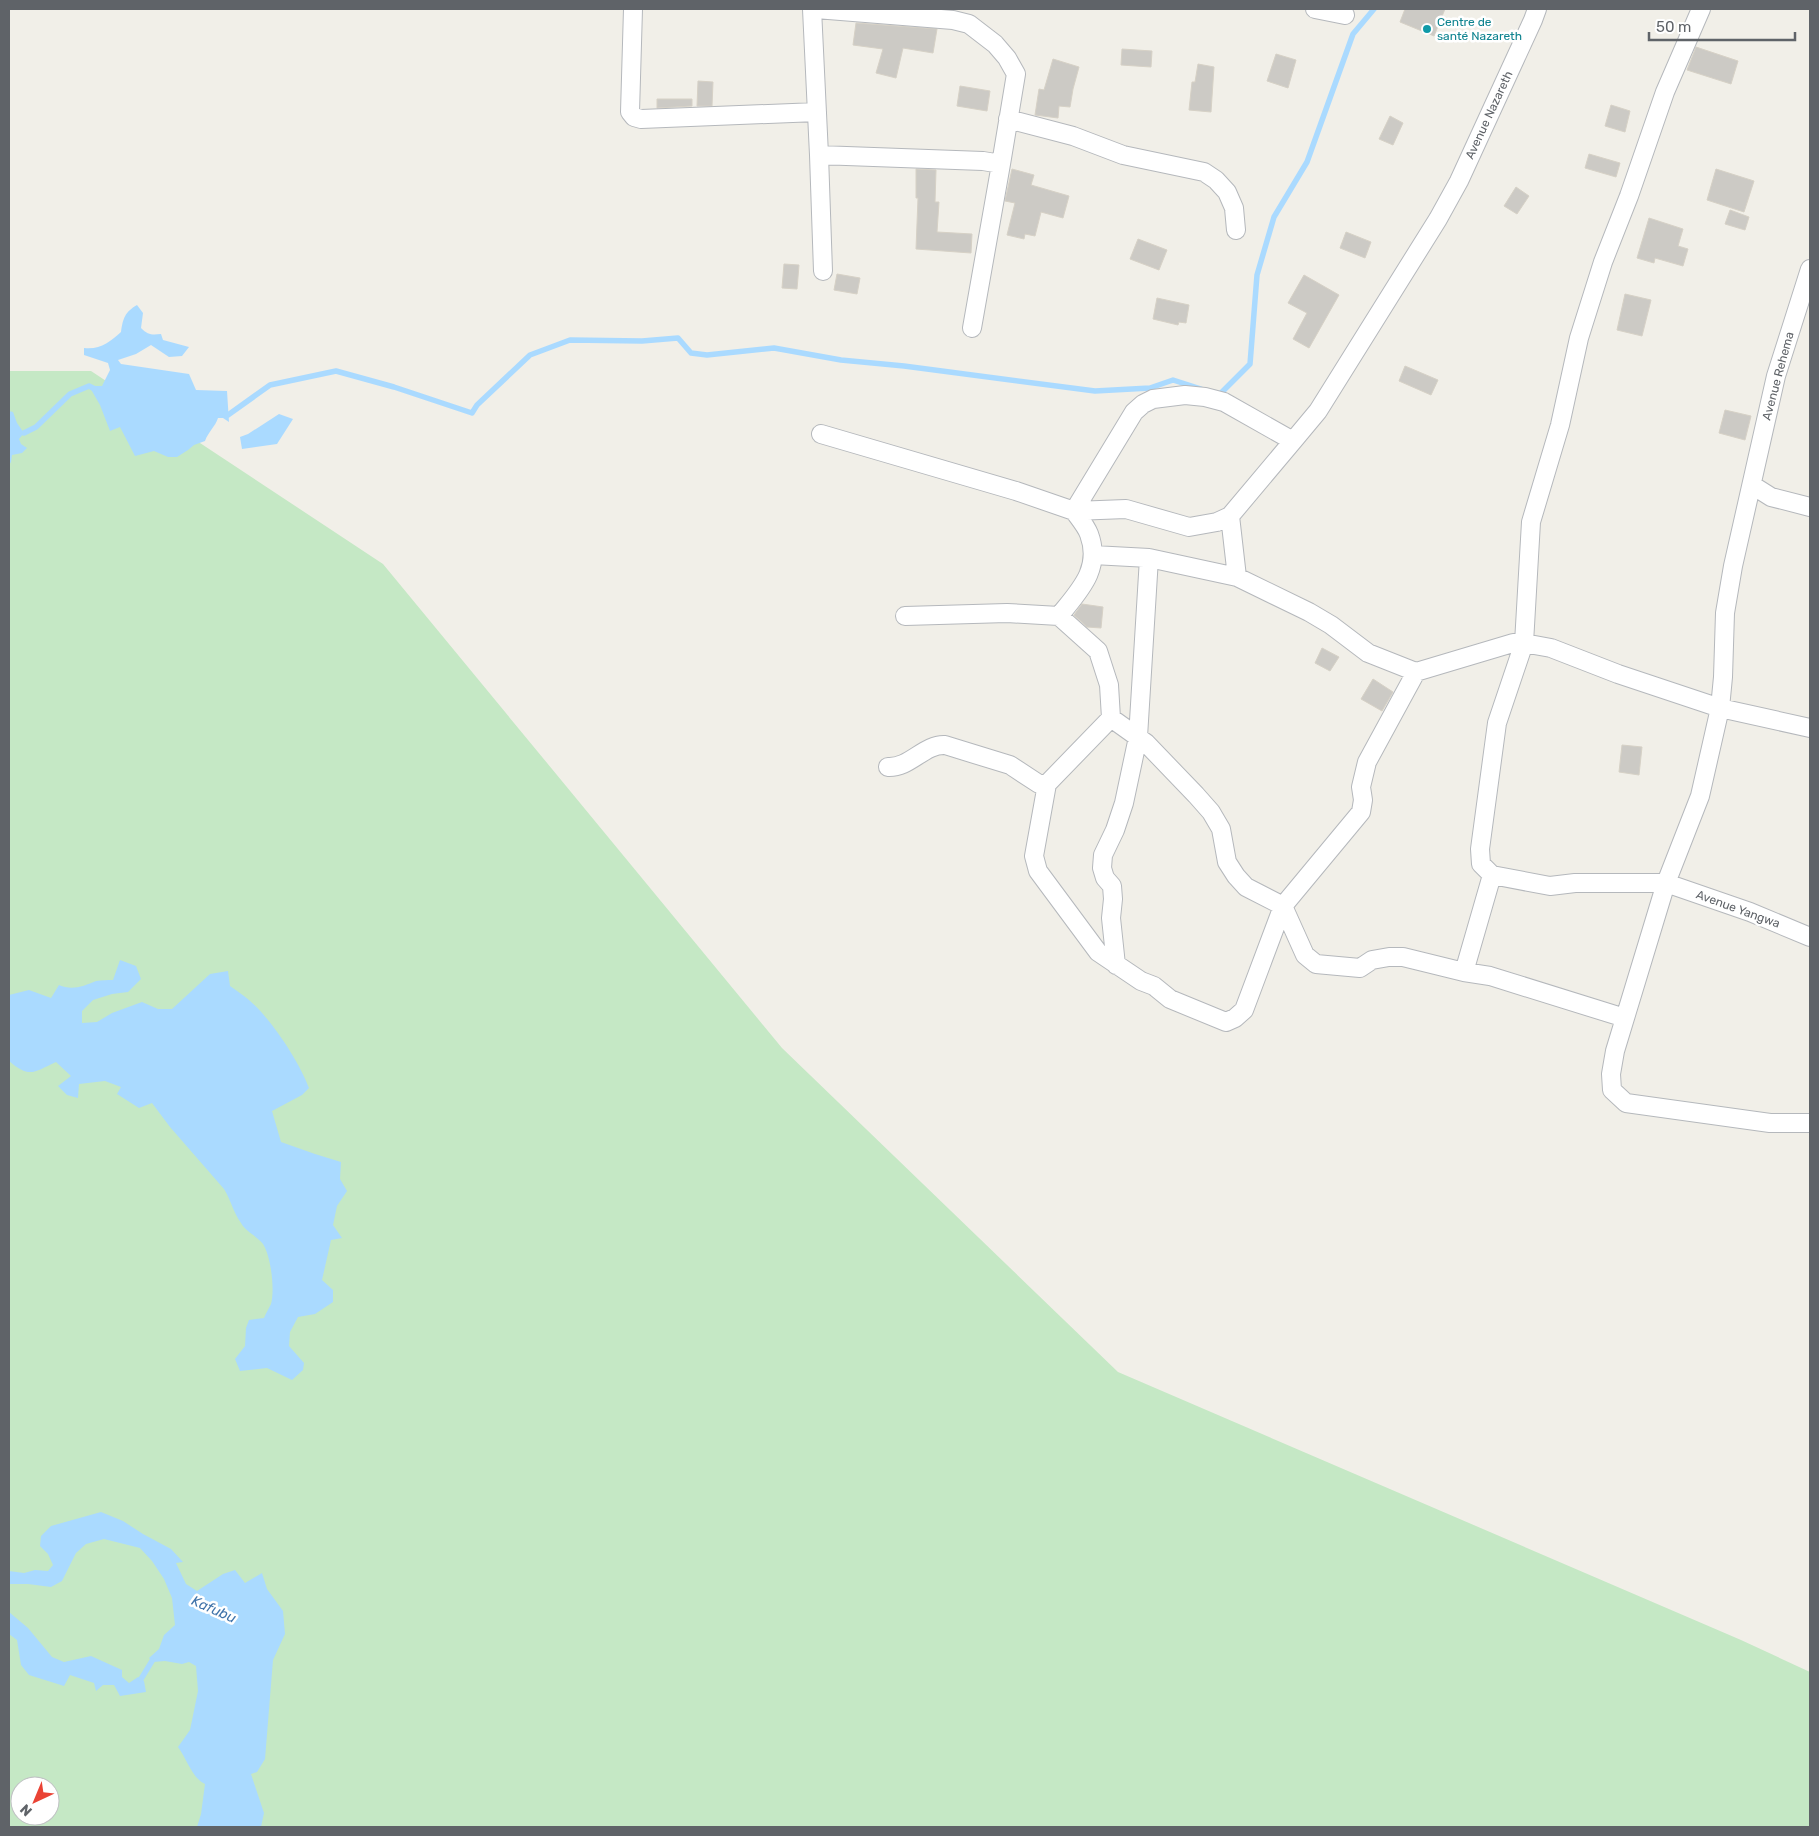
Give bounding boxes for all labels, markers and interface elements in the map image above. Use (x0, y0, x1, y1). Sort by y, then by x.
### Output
scale bar (1649, 10, 1795, 42)
place label: Centre de santé Nazareth (1437, 15, 1522, 43)
text: 50 m (1656, 18, 1691, 36)
marker: Centre de santé Nazareth (1421, 23, 1433, 35)
street label: Avenue Nazareth (1462, 69, 1516, 161)
street label: Avenue Rehema (1759, 330, 1797, 422)
street label: Avenue Yangwa (1694, 887, 1782, 931)
water label: Kafubu (189, 1592, 239, 1627)
north arrow (10, 1776, 60, 1826)
text: N (17, 1800, 36, 1820)

